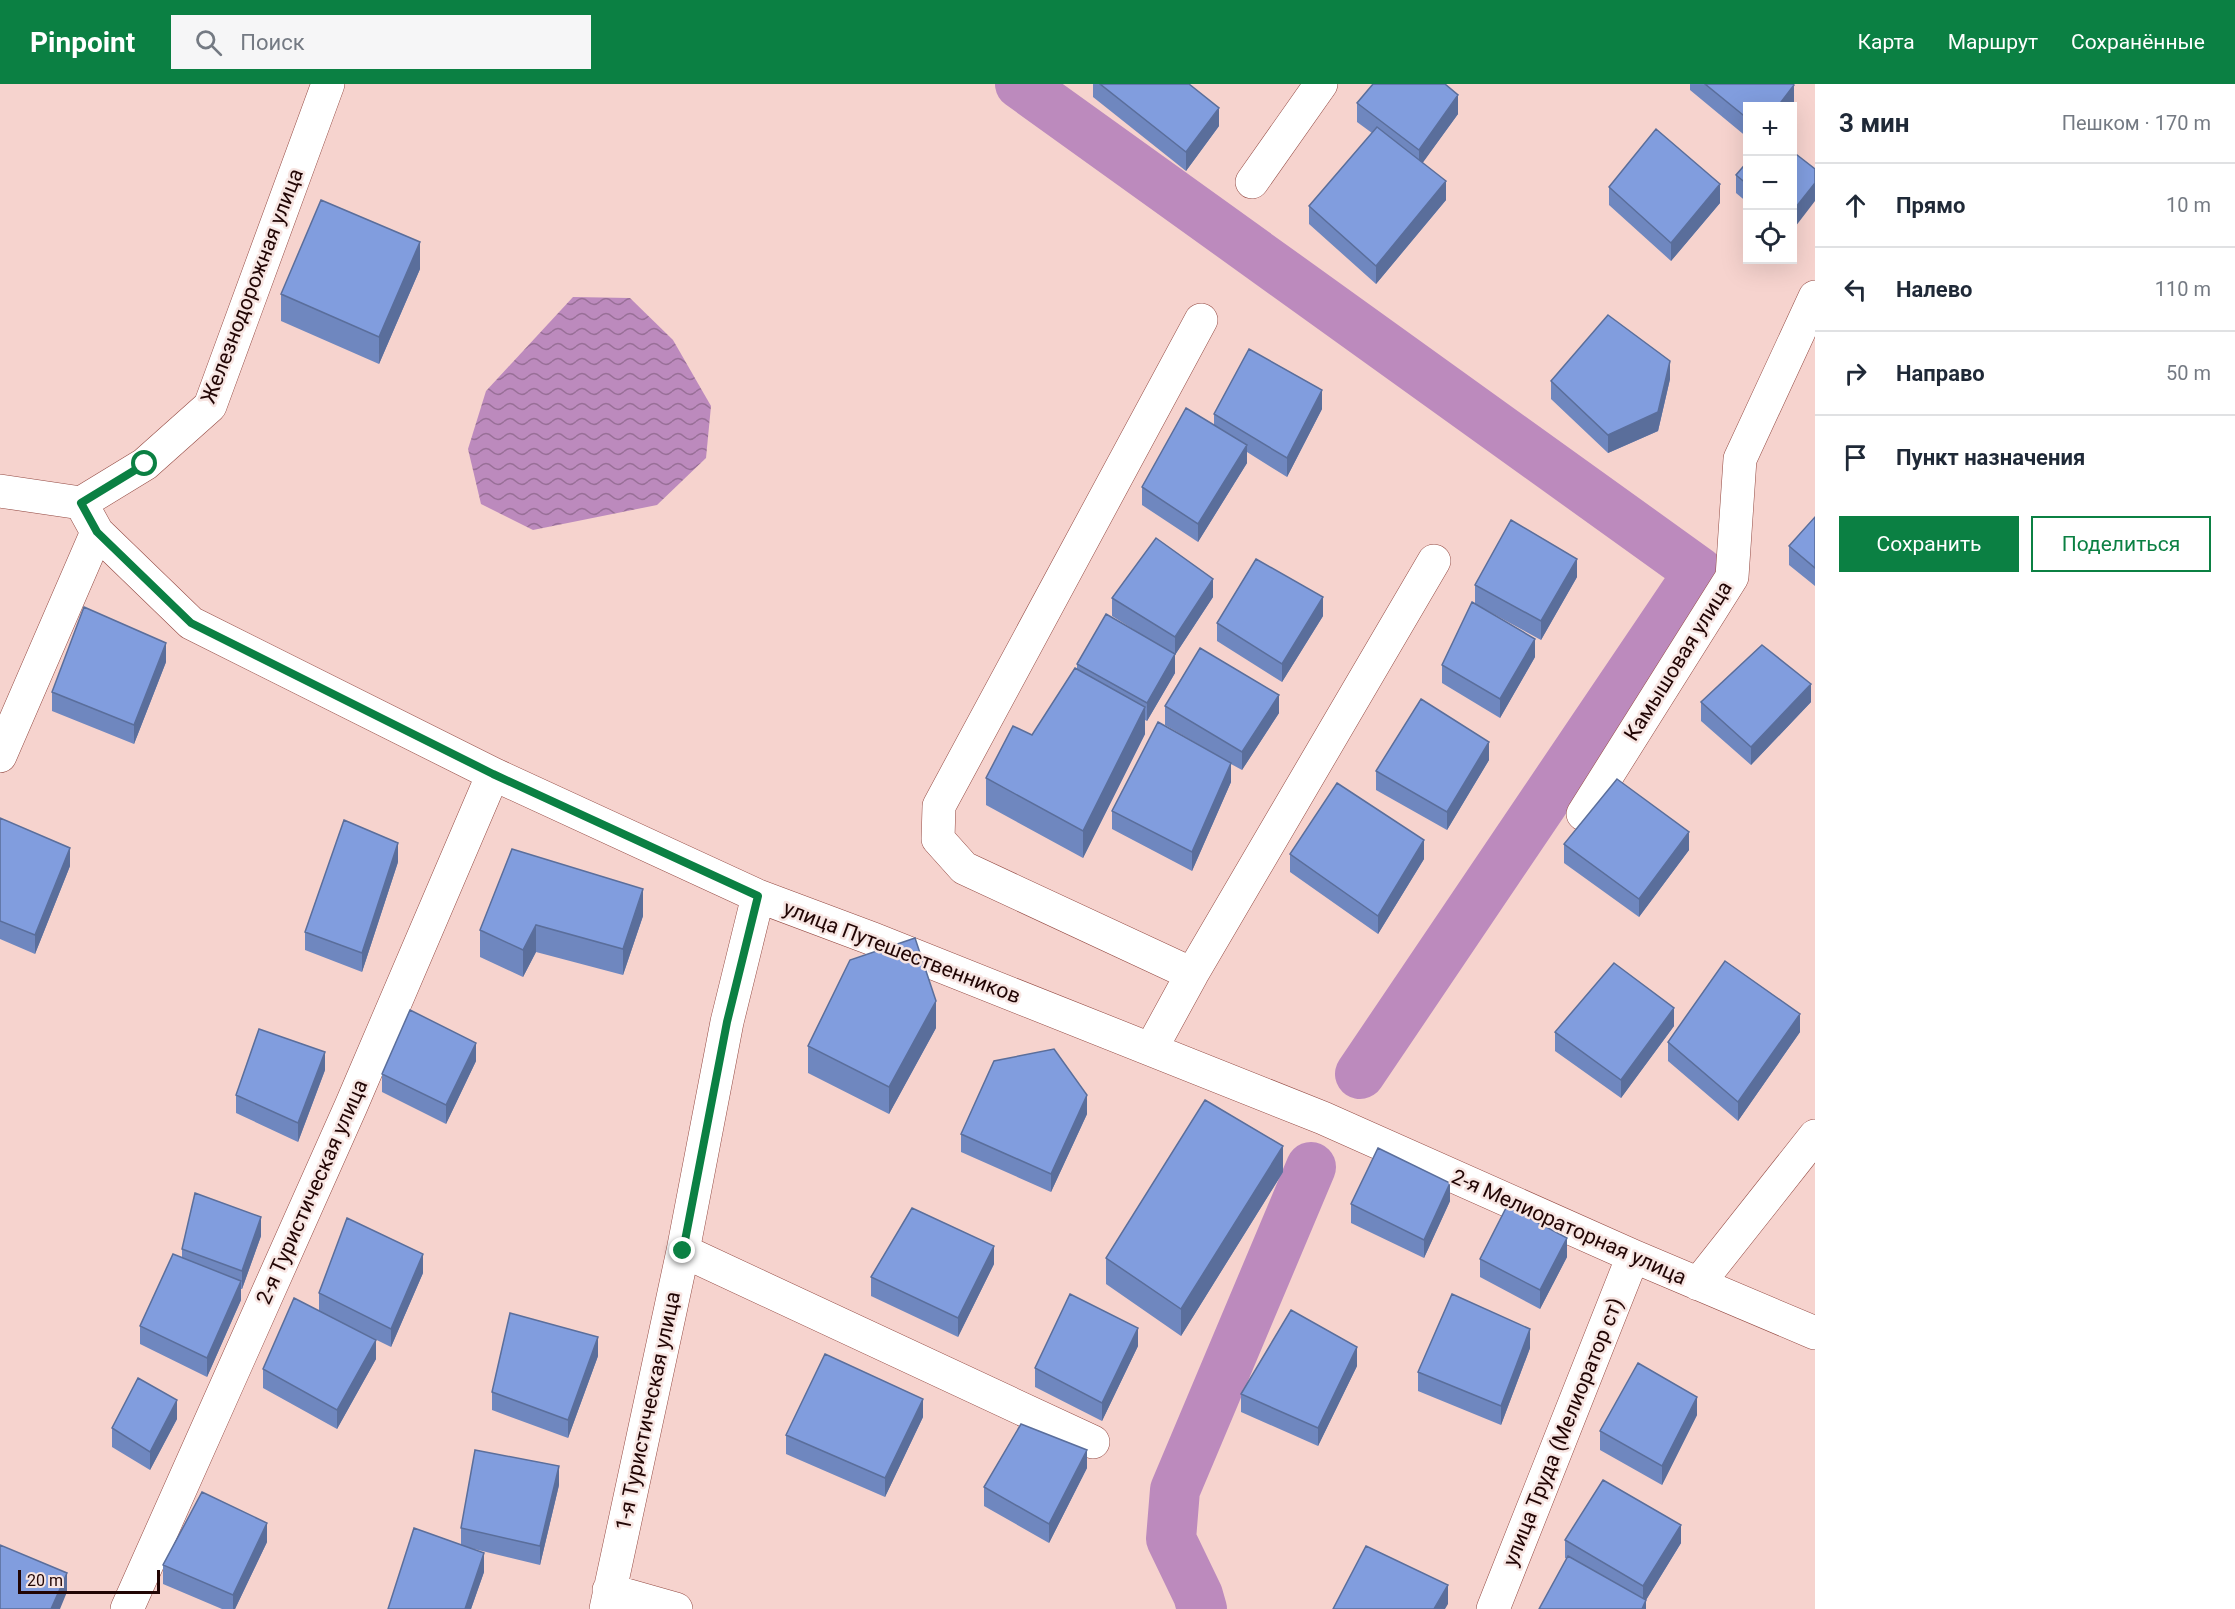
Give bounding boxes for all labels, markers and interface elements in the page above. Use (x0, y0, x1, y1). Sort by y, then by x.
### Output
search box (171, 15, 591, 69)
text: Pinpoint (30, 26, 135, 59)
icon: search (192, 26, 225, 59)
text: Поиск (240, 30, 305, 55)
text: Карта (1858, 30, 1915, 54)
text: Маршрут (1948, 30, 2038, 54)
text: Сохранённые (2071, 30, 2205, 54)
map controls (1743, 102, 1797, 264)
button: + (1743, 102, 1797, 156)
text: 3 мин (1839, 108, 1910, 138)
text: Пешком · 170 m (2062, 111, 2211, 135)
button: − (1743, 156, 1797, 210)
street label: Железнодорожная улица (196, 165, 308, 407)
icon: ahead (1839, 189, 1872, 222)
text: Прямо (1896, 193, 1965, 218)
text: 10 m (2166, 193, 2211, 217)
button: locate (1743, 210, 1797, 264)
icon: left (1839, 273, 1872, 306)
text: Налево (1896, 277, 1973, 302)
text: 110 m (2155, 277, 2211, 301)
icon: right (1839, 357, 1872, 390)
text: Направо (1896, 361, 1985, 386)
text: 50 m (2166, 361, 2211, 385)
icon: arrive (1839, 441, 1872, 474)
text: Пункт назначения (1896, 445, 2085, 470)
route start (131, 450, 157, 476)
button: Сохранить (1839, 516, 2019, 572)
button: Поделиться (2031, 516, 2211, 572)
street label: Камышовая улица (1619, 577, 1737, 745)
street label: улица Путешественников (780, 896, 1024, 1008)
street label: 2-я Туристическая улица (252, 1076, 372, 1308)
street label: 2-я Мелиораторная улица (1448, 1164, 1690, 1290)
route end (669, 1237, 695, 1263)
street label: 1-я Туристическая улица (611, 1289, 685, 1533)
street label: улица Труда (Мелиоратор ст) (1498, 1294, 1628, 1570)
scale bar (18, 1567, 160, 1594)
text: 20 m (27, 1571, 63, 1590)

